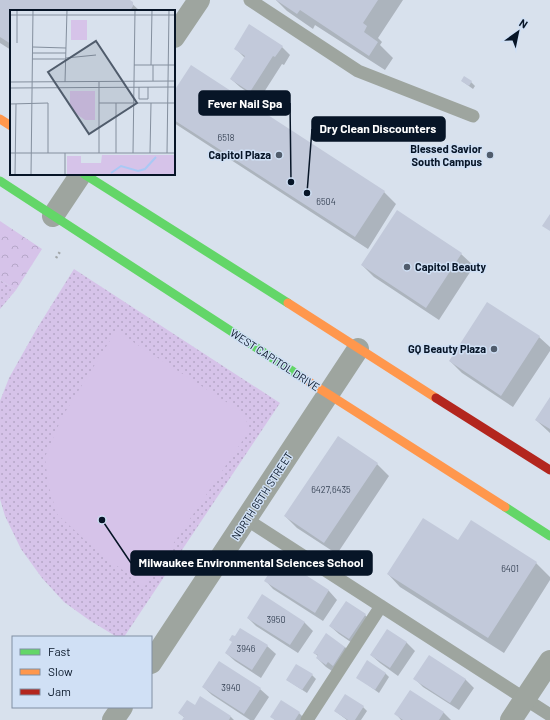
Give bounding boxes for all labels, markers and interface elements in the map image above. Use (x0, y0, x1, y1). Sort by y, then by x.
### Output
inset map (10, 10, 175, 175)
north arrow (498, 12, 538, 52)
text: N (517, 16, 530, 31)
callout: Fever Nail Spa (199, 91, 290, 115)
text: Fever Nail Spa (208, 96, 282, 110)
callout: Dry Clean Discounters (312, 117, 445, 141)
text: Dry Clean Discounters (320, 121, 436, 135)
house number: 6518 (218, 132, 235, 143)
place label: Blessed Savior South Campus (410, 142, 483, 168)
place label: Capitol Plaza (208, 148, 271, 161)
marker: Capitol Plaza (274, 150, 284, 160)
marker: Blessed Savior South Campus (485, 150, 495, 160)
house number: 6504 (316, 196, 336, 207)
place label: Capitol Beauty (415, 260, 486, 273)
marker: Capitol Beauty (402, 262, 412, 272)
street label: WEST CAPITOL DRIVE (228, 326, 323, 394)
place label: GQ Beauty Plaza (408, 342, 486, 355)
marker: GQ Beauty Plaza (489, 344, 499, 354)
street label: NORTH 65TH STREET (228, 449, 295, 542)
house number: 6427,6435 (311, 484, 351, 495)
callout: Milwaukee Environmental Sciences School (131, 551, 372, 575)
text: Milwaukee Environmental Sciences School (139, 555, 364, 569)
house number: 6401 (501, 563, 519, 574)
house number: 3950 (266, 614, 286, 625)
legend (12, 636, 152, 708)
house number: 3946 (237, 643, 256, 654)
text: Fast (48, 644, 71, 658)
text: Slow (48, 664, 73, 678)
house number: 3940 (221, 682, 241, 693)
text: Jam (48, 684, 71, 698)

